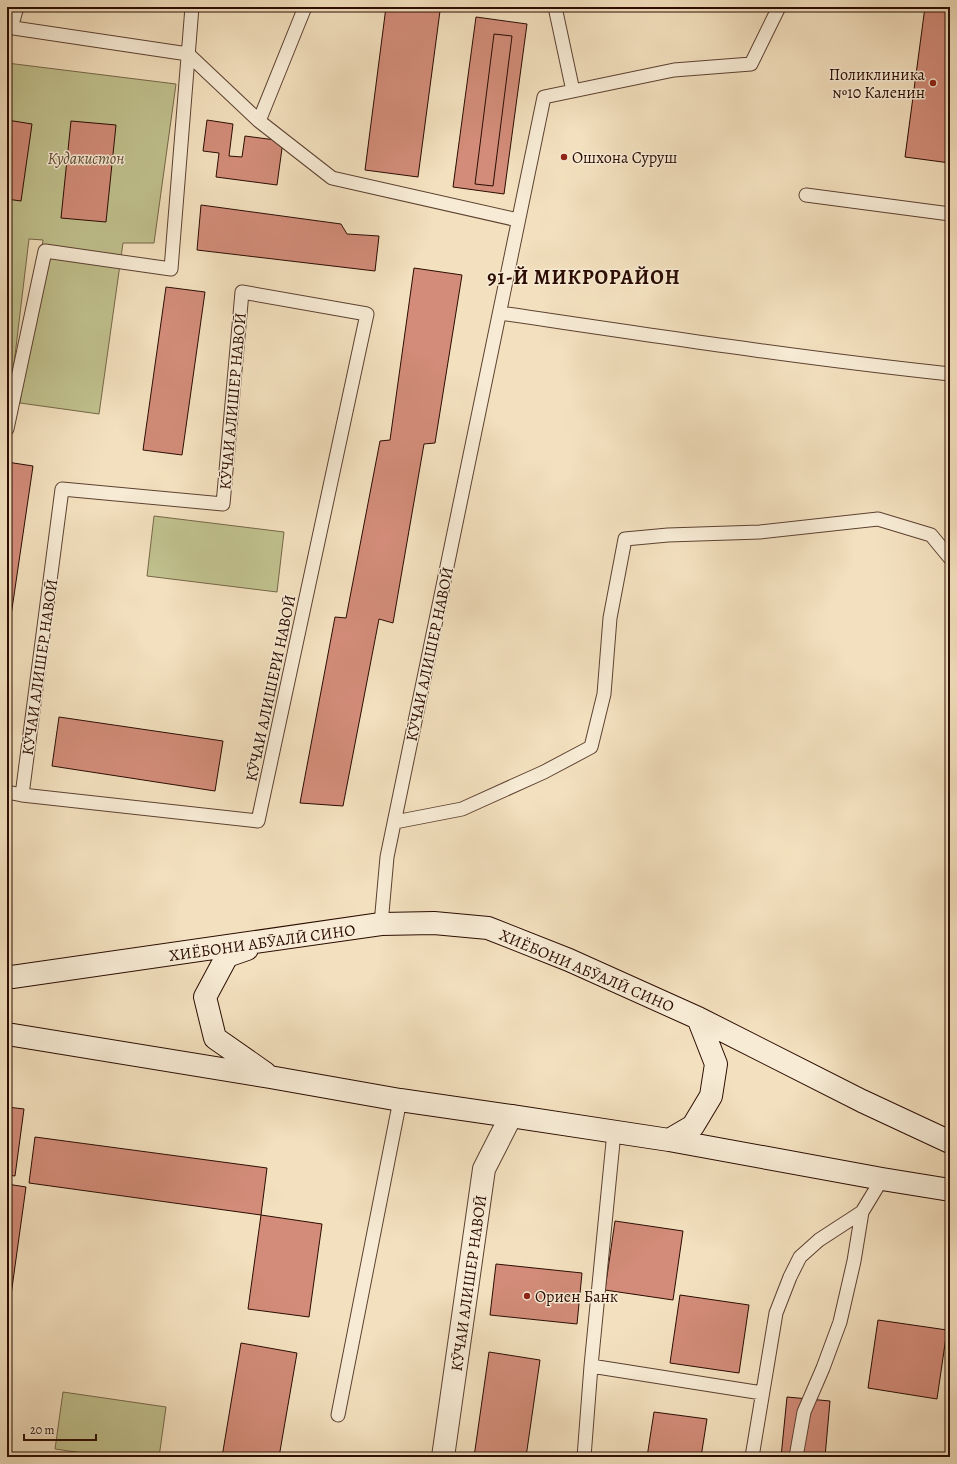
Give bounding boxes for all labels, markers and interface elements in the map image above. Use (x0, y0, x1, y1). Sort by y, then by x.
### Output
place label: Поликлиника №10 Каленин (829, 64, 926, 104)
marker: Поликлиника №10 Каленин (928, 78, 938, 88)
place label: Ошхона Суруш (572, 147, 677, 169)
park label: Кудакистон (48, 148, 124, 170)
marker: Ошхона Суруш (559, 152, 569, 162)
district label: 91-Й МИКРОРАЙОН (487, 264, 681, 291)
street label: КӮЧАИ АЛИШЕР НАВОӢ (214, 311, 252, 491)
street label: КӮЧАИ АЛИШЕР НАВОӢ (401, 565, 459, 744)
street label: КӮЧАИ АЛИШЕР НАВОӢ (17, 577, 63, 757)
street label: КӮЧАИ АЛИШЕРИ НАВОӢ (240, 593, 301, 783)
street label: ХИЁБОНИ АБӮАЛӢ СИНО (168, 919, 357, 967)
street label: ХИЁБОНИ АБӮАЛӢ СИНО (496, 924, 677, 1018)
street label: КӮЧАИ АЛИШЕР НАВОӢ (446, 1193, 492, 1373)
place label: Ориен Банк (535, 1286, 618, 1308)
marker: Ориен Банк (522, 1291, 532, 1301)
scale bar (24, 1416, 96, 1442)
text: 20 m (30, 1422, 54, 1438)

